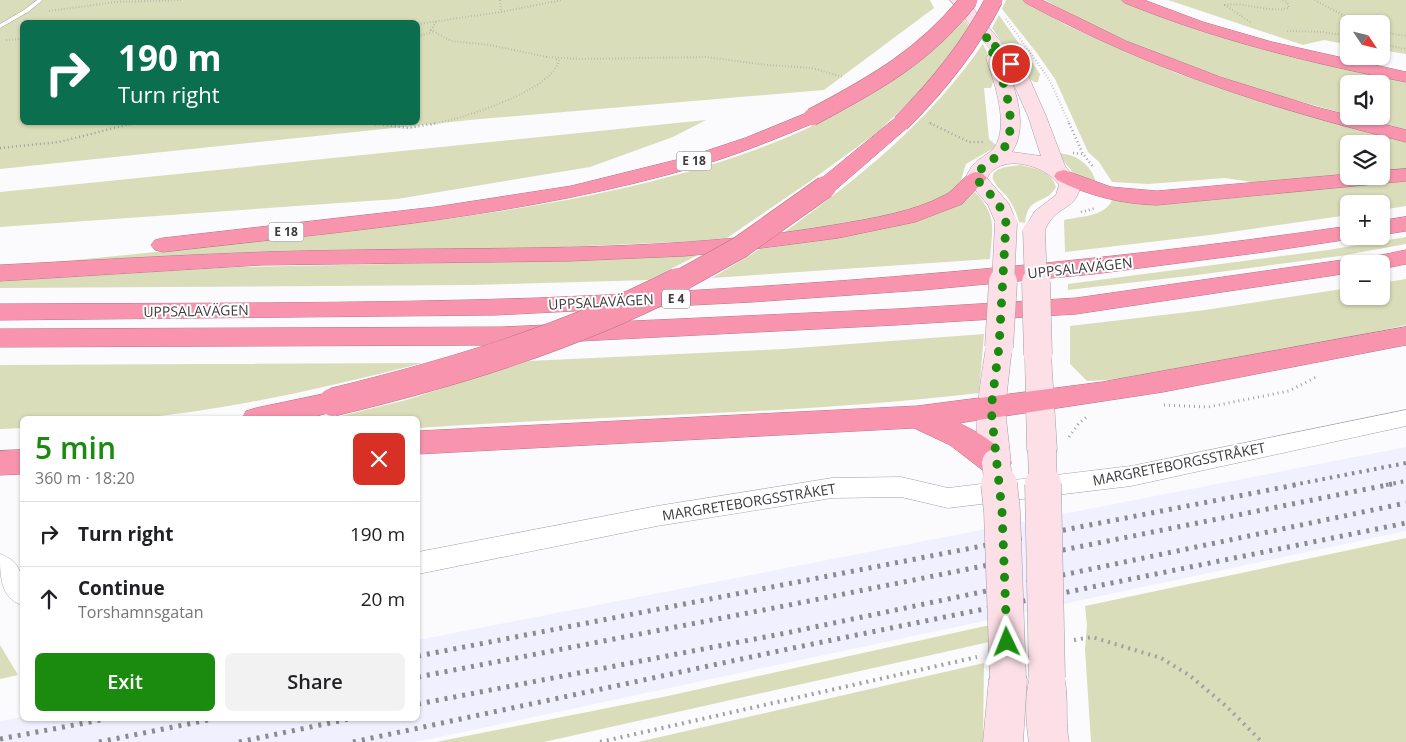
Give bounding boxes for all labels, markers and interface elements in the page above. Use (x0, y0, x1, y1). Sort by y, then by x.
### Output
north arrow (1340, 15, 1390, 65)
map controls (1340, 15, 1390, 305)
text: 190 m (118, 34, 222, 81)
icon: right (35, 40, 100, 105)
pin (990, 43, 1032, 85)
icon: arrive (997, 50, 1025, 78)
button: sound (1340, 75, 1390, 125)
text: Turn right (118, 79, 220, 109)
button: layers (1340, 135, 1390, 185)
road number: E 18 (676, 152, 712, 170)
button: + (1340, 195, 1390, 245)
road number: E 18 (268, 222, 304, 242)
street label: UPPSALAVÄGEN (1027, 253, 1133, 282)
button: − (1340, 255, 1390, 305)
street label: UPPSALAVÄGEN (548, 289, 654, 314)
road number: E 4 (662, 290, 690, 308)
street label: UPPSALAVÄGEN (143, 300, 249, 321)
text: 5 min (35, 427, 116, 468)
button: close (353, 433, 405, 485)
street label: MARGRETEBORGSSTRÅKET (1091, 437, 1267, 490)
text: 360 m · 18:20 (35, 467, 135, 489)
street label: MARGRETEBORGSSTRÅKET (661, 478, 837, 525)
icon: right (35, 520, 63, 548)
text: Turn right (78, 521, 173, 547)
text: 190 m (350, 521, 405, 547)
text: Continue (78, 575, 165, 601)
icon: ahead (35, 585, 63, 613)
text: 20 m (361, 586, 405, 612)
text: Torshamnsgatan (78, 601, 204, 623)
position arrow (980, 615, 1032, 667)
button: Exit (35, 653, 215, 711)
button: Share (225, 653, 405, 711)

